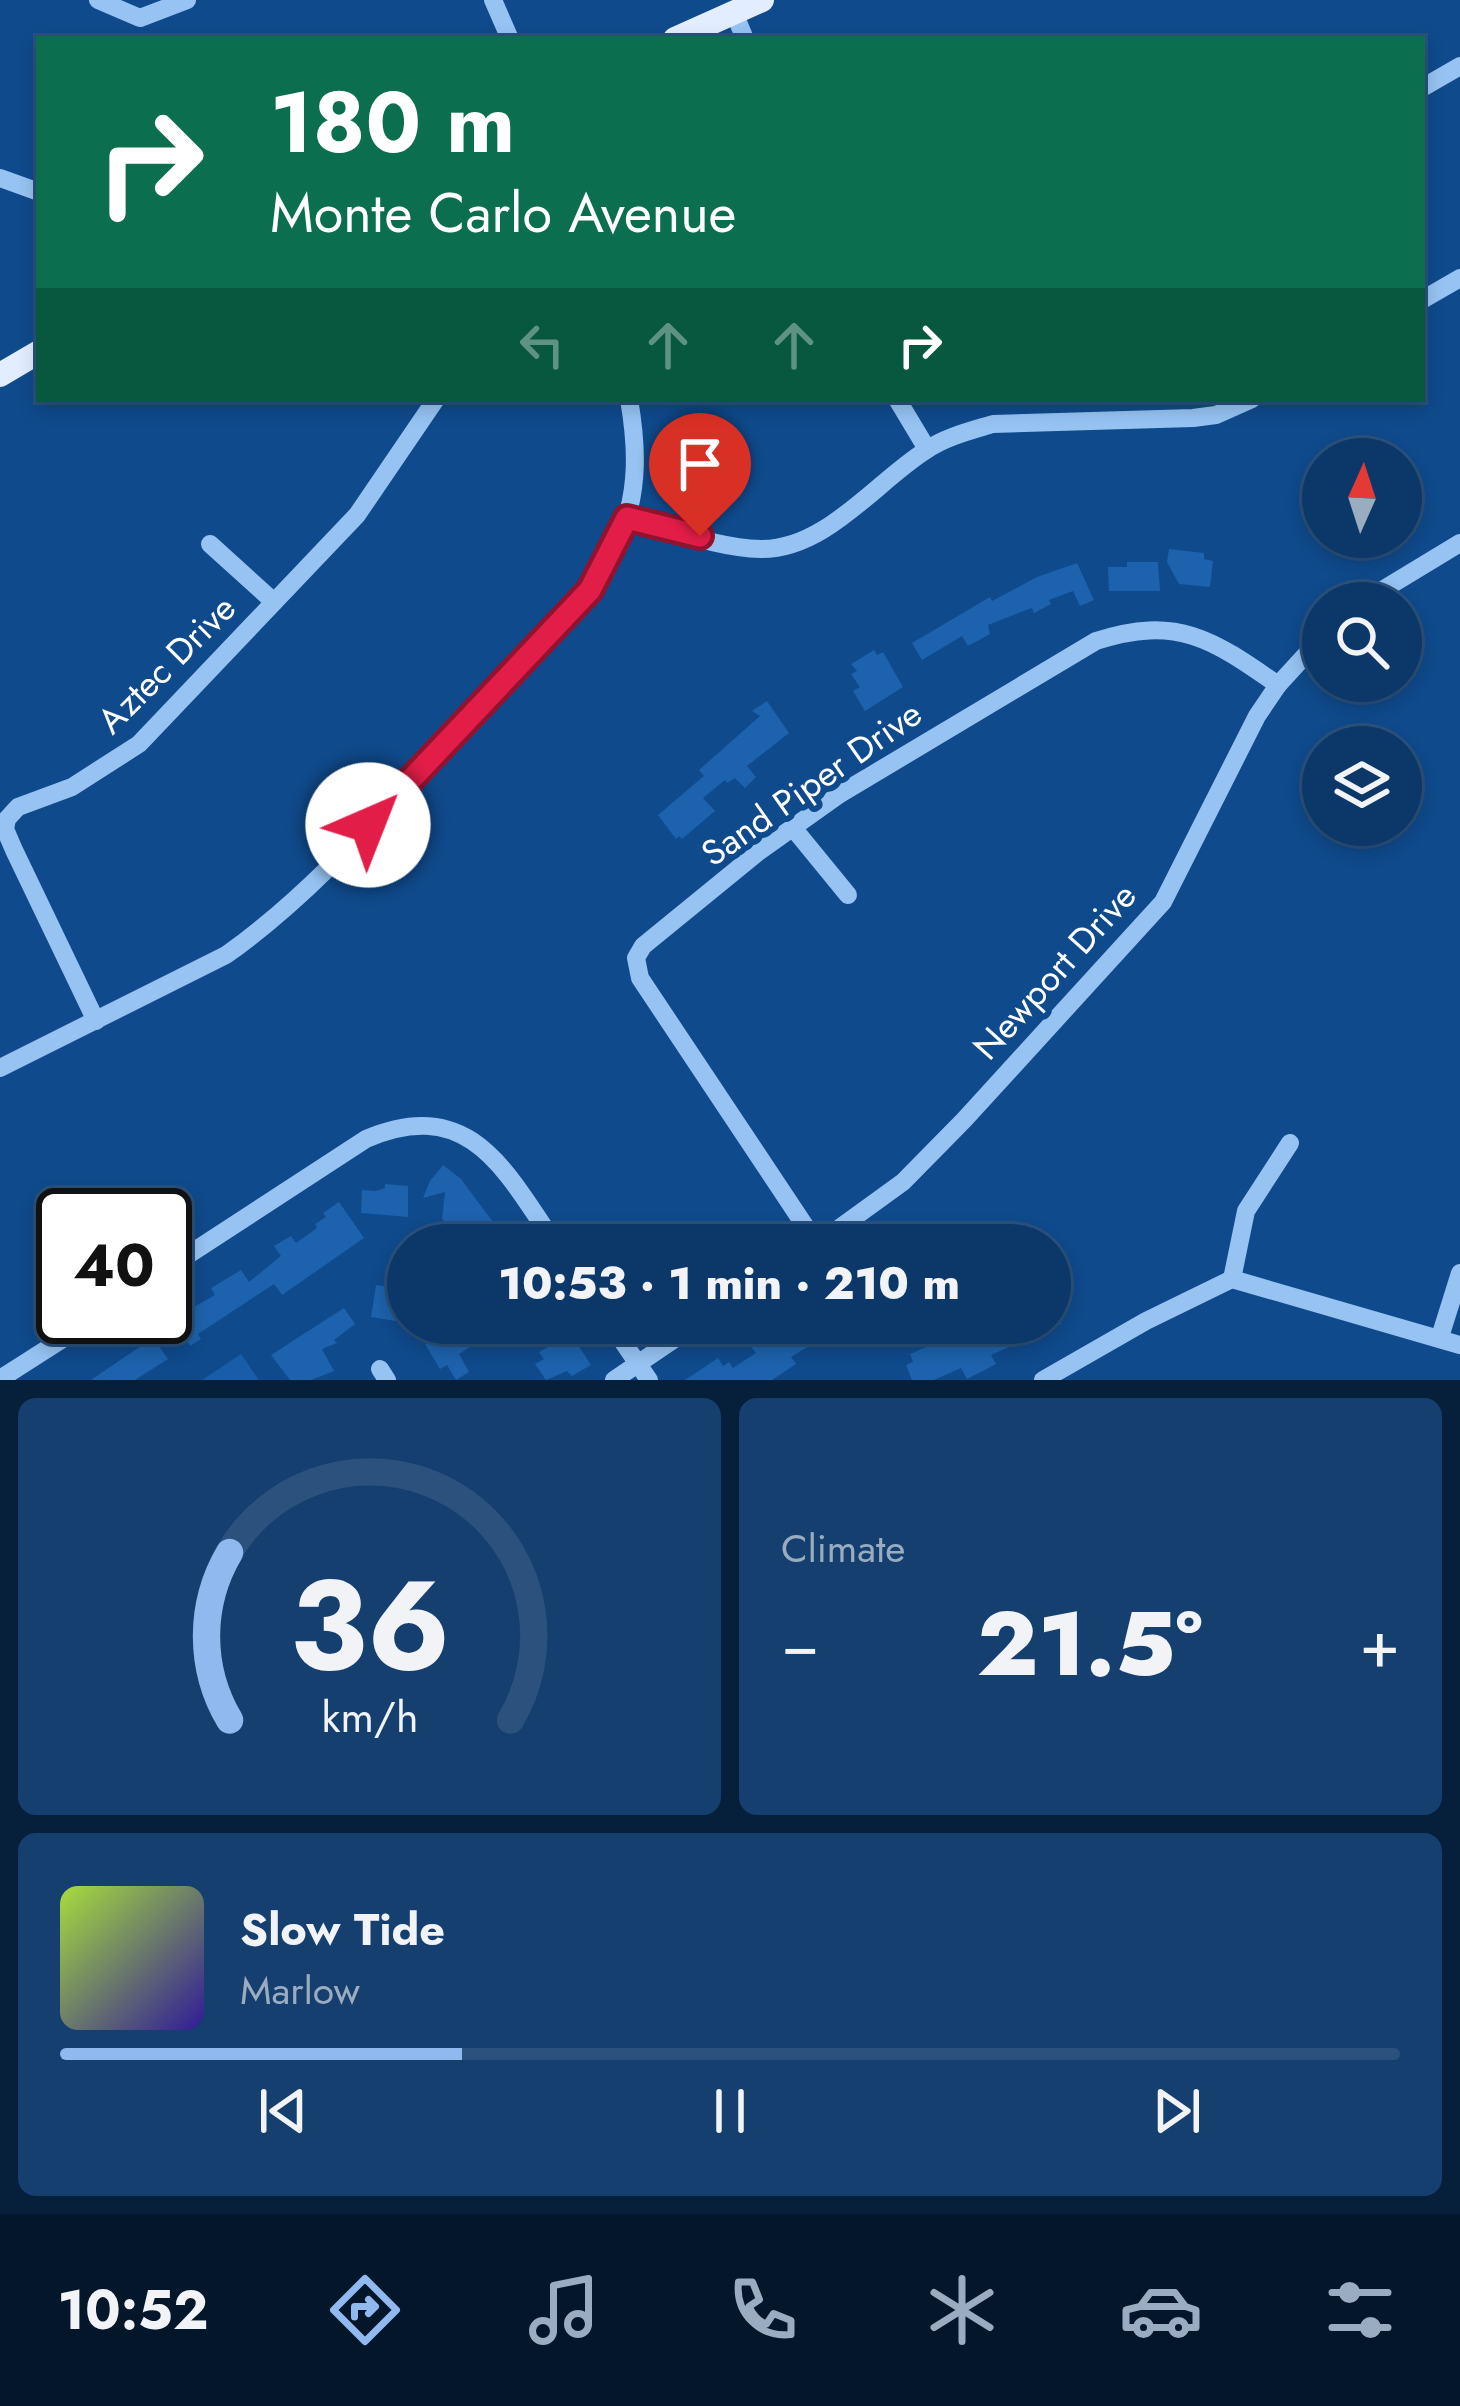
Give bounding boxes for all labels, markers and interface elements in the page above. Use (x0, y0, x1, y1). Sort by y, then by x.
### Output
text: 180 m (270, 62, 515, 184)
icon: right (72, 84, 228, 240)
text: Monte Carlo Avenue (270, 174, 736, 252)
icon: left (509, 312, 575, 378)
icon: ahead (635, 312, 701, 378)
icon: ahead (761, 312, 827, 378)
icon: right (887, 312, 953, 378)
pin (649, 413, 751, 536)
icon: arrive (667, 431, 733, 497)
north arrow (1302, 438, 1422, 558)
map controls (1302, 438, 1422, 846)
button: search (1302, 582, 1422, 702)
street label: Aztec Drive (85, 583, 247, 745)
street label: Sand Piper Drive (690, 688, 932, 878)
button: layers (1302, 726, 1422, 846)
position arrow (305, 762, 431, 888)
street label: Newport Drive (960, 871, 1148, 1071)
speed limit sign: 40 (36, 1188, 192, 1344)
text: 10:53 · 1 min · 210 m (498, 1251, 960, 1316)
text: Climate (781, 1520, 905, 1577)
text: 36 (289, 1535, 450, 1716)
text: 21.5° (977, 1579, 1203, 1709)
text: − (781, 1596, 820, 1692)
text: + (1359, 1596, 1400, 1692)
text: km/h (321, 1685, 418, 1747)
text: Slow Tide (240, 1897, 445, 1962)
text: Marlow (240, 1962, 360, 2019)
icon: previous (250, 2078, 316, 2144)
icon: pause (697, 2078, 763, 2144)
icon: next (1144, 2078, 1210, 2144)
icon: directions (323, 2268, 407, 2352)
icon: music (522, 2268, 606, 2352)
icon: phone (721, 2268, 805, 2352)
icon: climate (920, 2268, 1004, 2352)
icon: car (1119, 2268, 1203, 2352)
icon: filters (1318, 2268, 1402, 2352)
text: 10:52 (58, 2271, 208, 2349)

